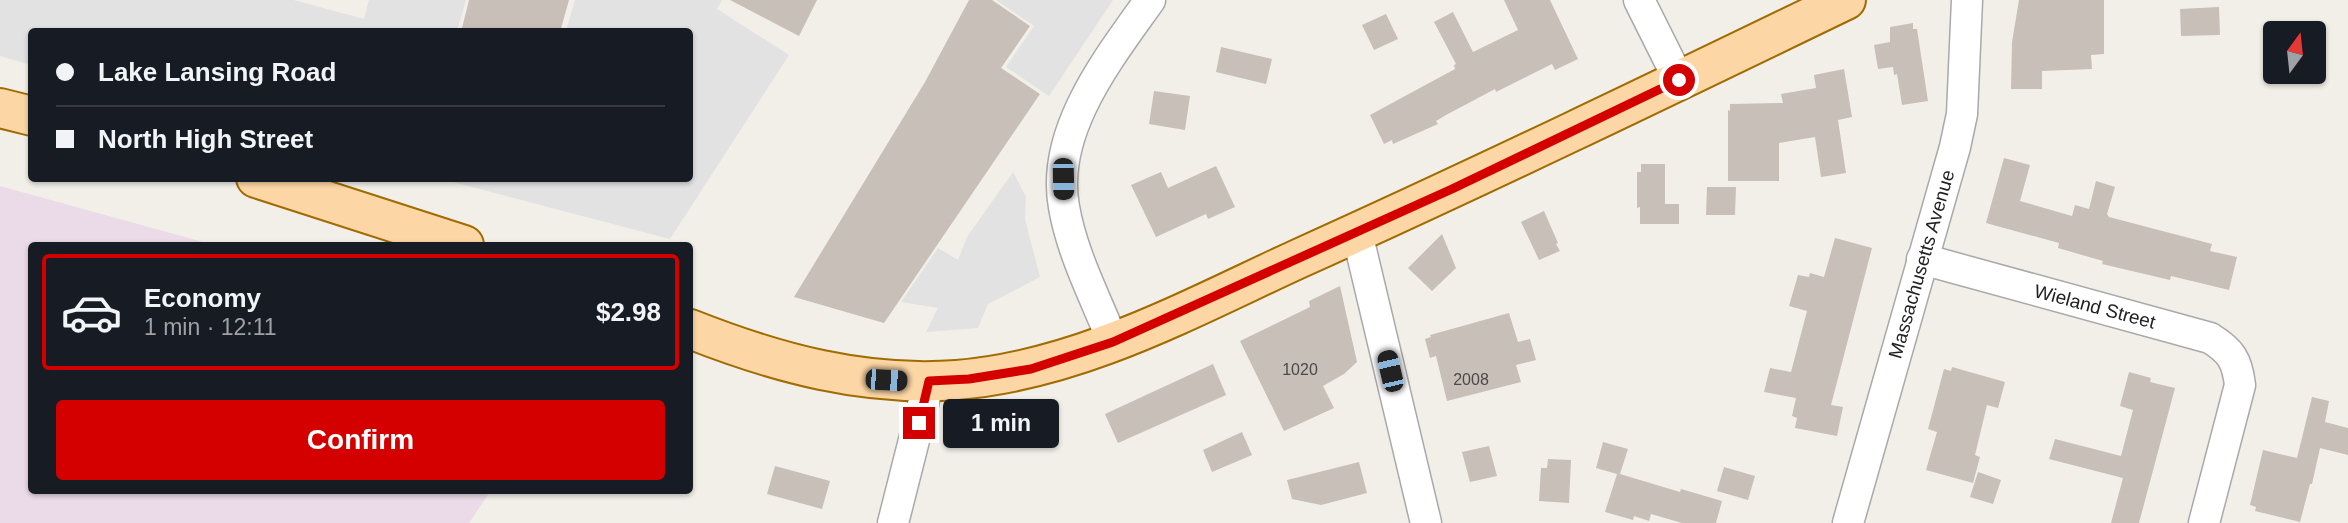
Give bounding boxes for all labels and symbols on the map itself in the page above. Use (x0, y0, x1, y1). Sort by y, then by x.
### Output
north arrow (2263, 21, 2326, 84)
route start (1663, 64, 1695, 96)
car (1053, 158, 1074, 200)
street label: Massachusetts Avenue (1885, 167, 1958, 361)
street label: Wieland Street (2032, 280, 2158, 333)
car (1376, 348, 1405, 394)
house number: 1020 (1282, 361, 1318, 378)
car (865, 368, 908, 392)
house number: 2008 (1453, 371, 1489, 388)
callout: 1 min (944, 398, 1059, 448)
route end (903, 407, 935, 439)

